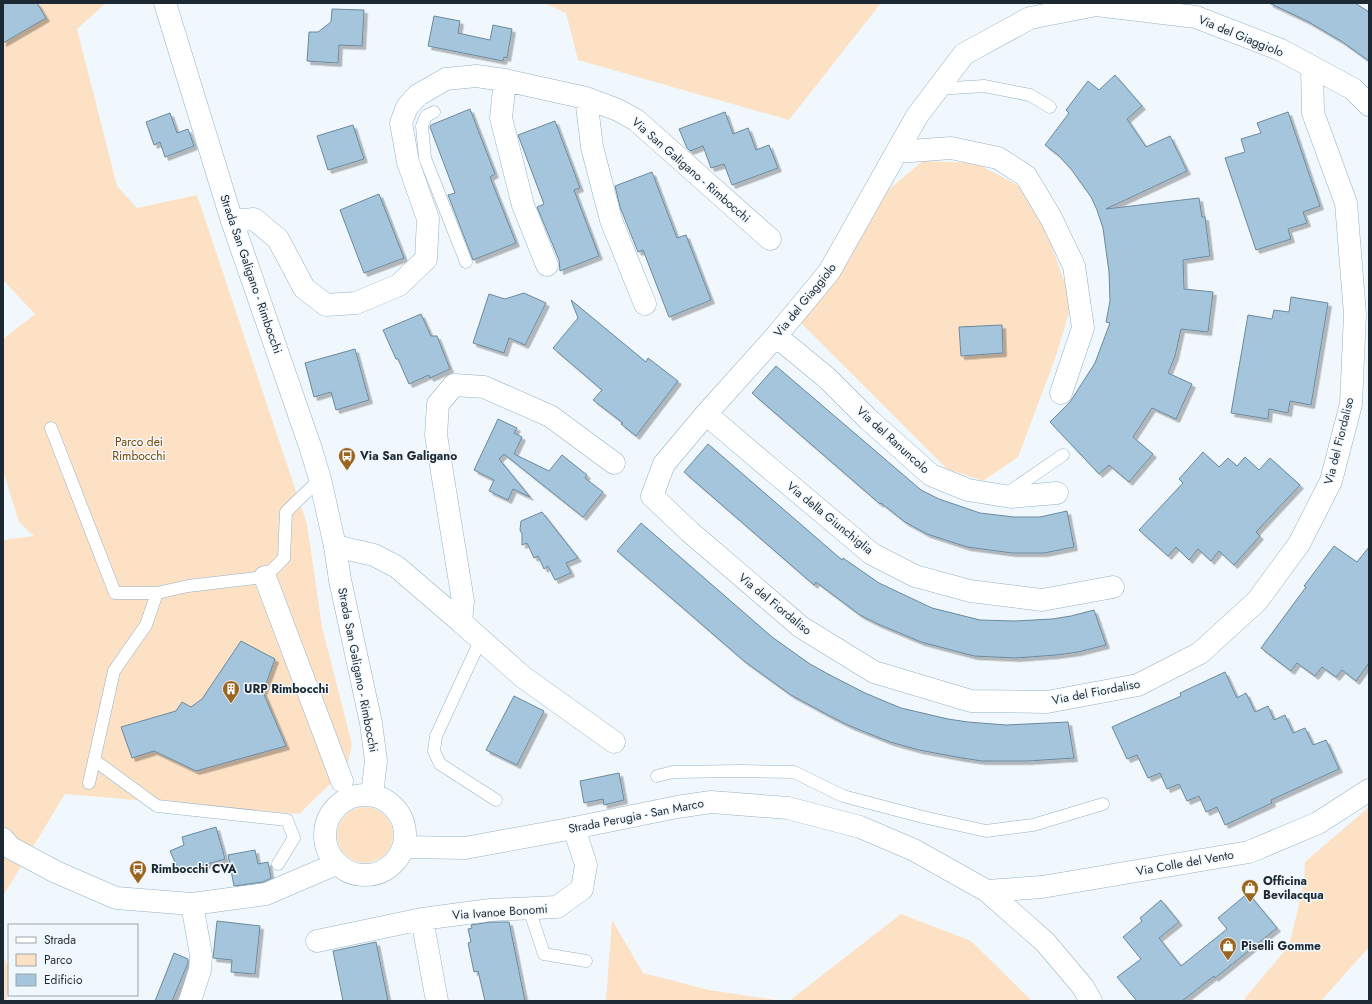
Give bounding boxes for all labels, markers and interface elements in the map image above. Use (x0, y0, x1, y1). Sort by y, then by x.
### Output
street label: Via del Giaggiolo (1196, 11, 1287, 61)
street label: Via San Galigano - Rimbocchi (628, 113, 754, 227)
street label: Strada San Galigano - Rimbocchi (215, 192, 287, 356)
street label: Via del Giaggiolo (769, 259, 841, 341)
street label: Via del Fiordaliso (1319, 395, 1359, 487)
street label: Via del Ranuncolo (852, 402, 934, 478)
park label: Parco dei Rimbocchi (112, 433, 166, 465)
bus stop icon: Via San Galigano (337, 446, 357, 471)
place label: Via San Galigano (359, 447, 457, 465)
street label: Via della Giunchiglia (783, 477, 877, 559)
street label: Via del Fiordaliso (735, 569, 816, 639)
street label: Strada San Galigano - Rimbocchi (333, 586, 383, 754)
street label: Via del Fiordaliso (1050, 675, 1142, 709)
building icon: URP Rimbocchi (221, 679, 241, 704)
place label: URP Rimbocchi (244, 680, 329, 698)
street label: Strada Perugia - San Marco (567, 794, 706, 838)
street label: Via Colle del Vento (1135, 845, 1236, 880)
bus stop icon: Rimbocchi CVA (128, 859, 148, 884)
place label: Rimbocchi CVA (151, 860, 237, 878)
place label: Officina Bevilacqua (1263, 872, 1324, 904)
shop icon: Officina Bevilacqua (1240, 878, 1260, 903)
street label: Via Ivanoe Bonomi (452, 900, 548, 924)
legend (8, 924, 138, 996)
text: Strada (44, 931, 76, 949)
shop icon: Piselli Gomme (1218, 936, 1238, 961)
place label: Piselli Gomme (1241, 937, 1321, 955)
text: Parco (44, 951, 73, 969)
text: Edificio (44, 971, 83, 989)

